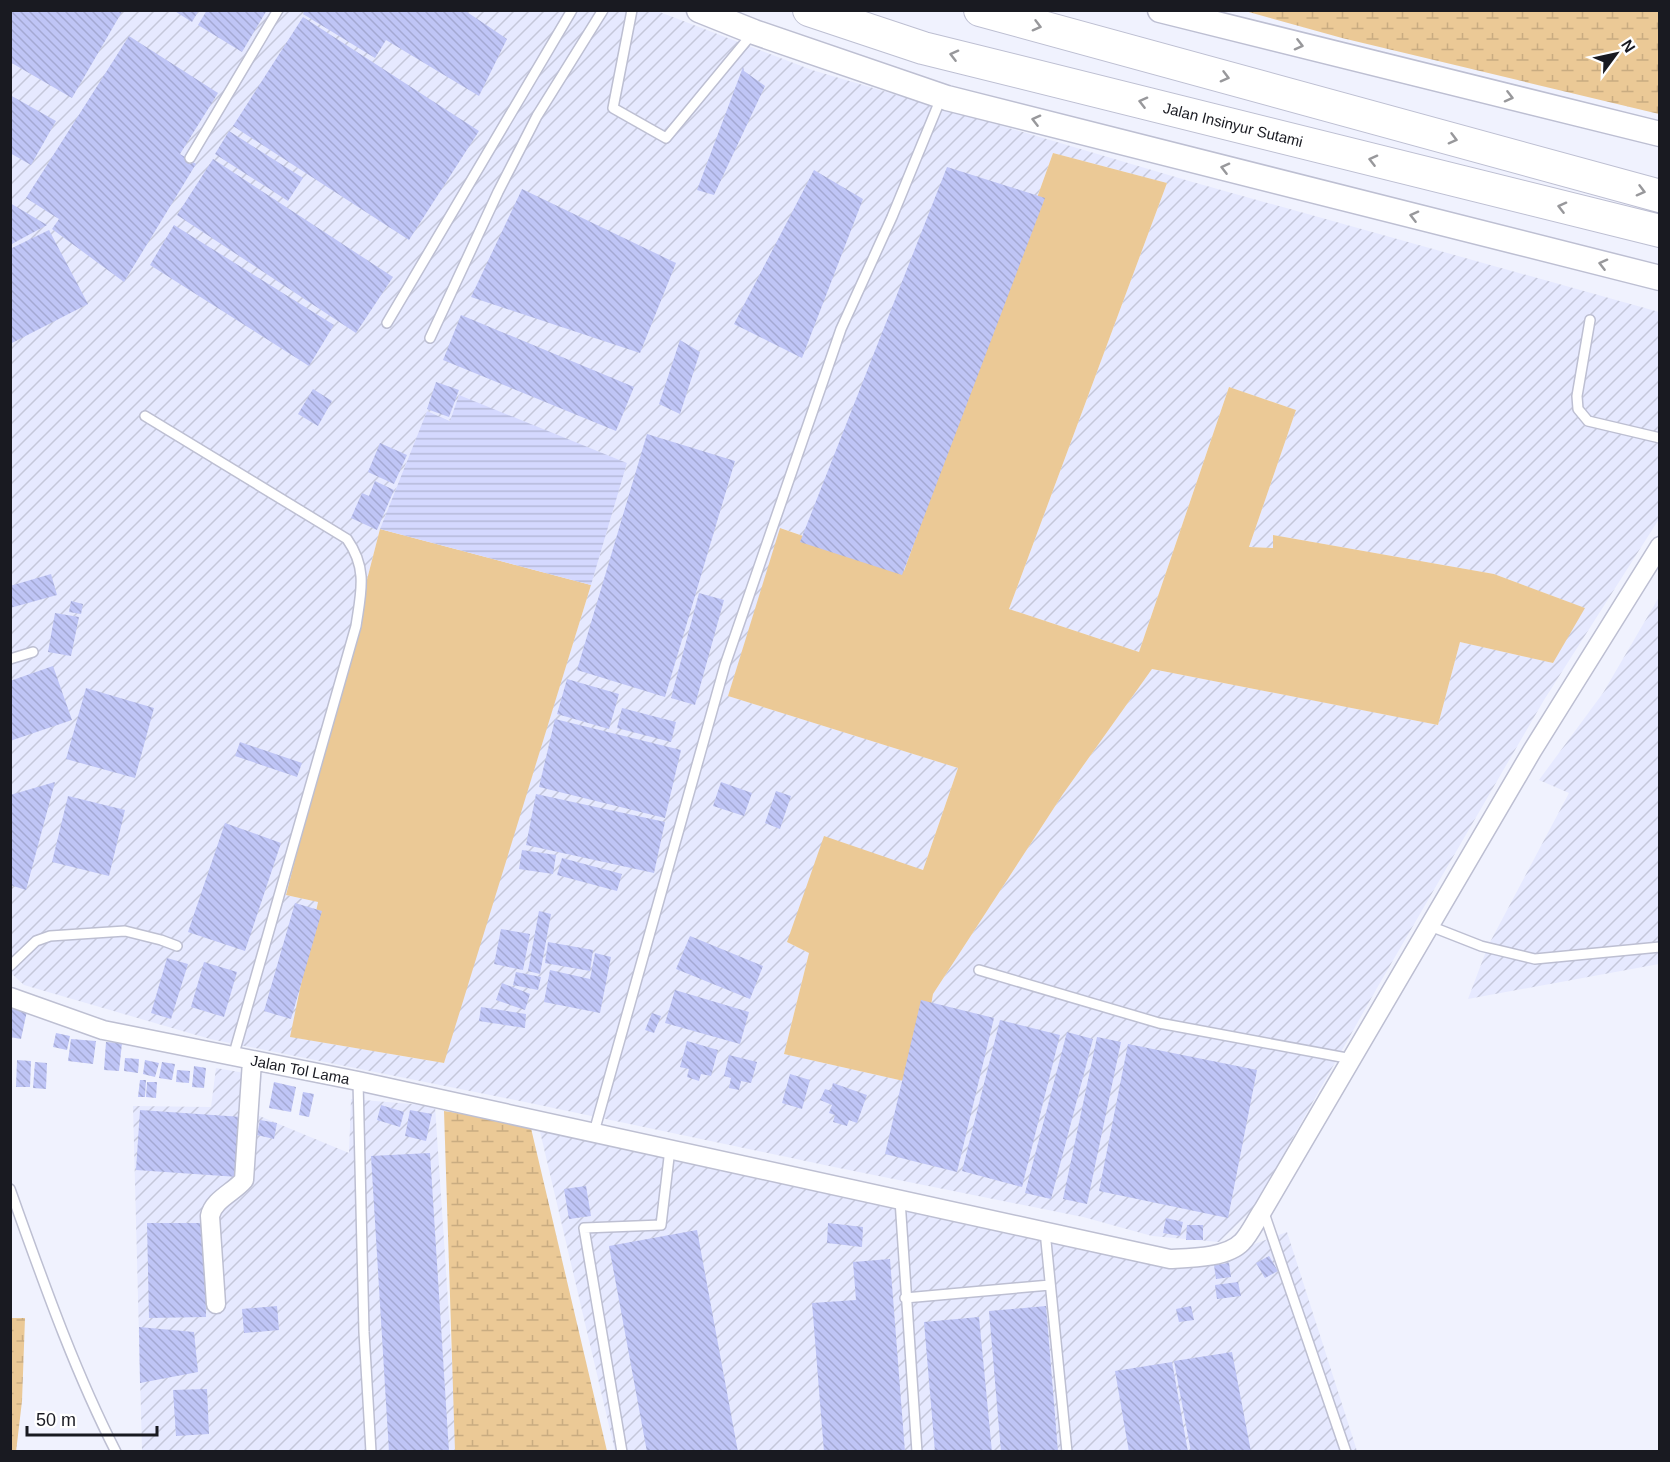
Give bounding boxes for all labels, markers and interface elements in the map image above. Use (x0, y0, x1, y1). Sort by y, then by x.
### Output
one-way arrow (1031, 19, 1041, 31)
north arrow (1586, 24, 1646, 84)
one-way arrow (1294, 37, 1304, 50)
text: N (1618, 37, 1638, 56)
one-way arrow (949, 50, 959, 63)
one-way arrow (1219, 70, 1230, 82)
one-way arrow (1503, 89, 1513, 102)
one-way arrow (1138, 97, 1148, 110)
street label: Jalan Insinyur Sutami (1161, 99, 1305, 150)
one-way arrow (1031, 115, 1041, 127)
one-way arrow (1448, 132, 1458, 145)
one-way arrow (1368, 154, 1378, 167)
one-way arrow (1220, 162, 1230, 175)
one-way arrow (1636, 184, 1646, 196)
one-way arrow (1557, 201, 1567, 214)
one-way arrow (1409, 210, 1419, 223)
one-way arrow (1598, 258, 1608, 271)
street label: Jalan Tol Lama (249, 1052, 352, 1088)
scale bar (27, 1399, 158, 1437)
text: 50 m (36, 1410, 76, 1430)

